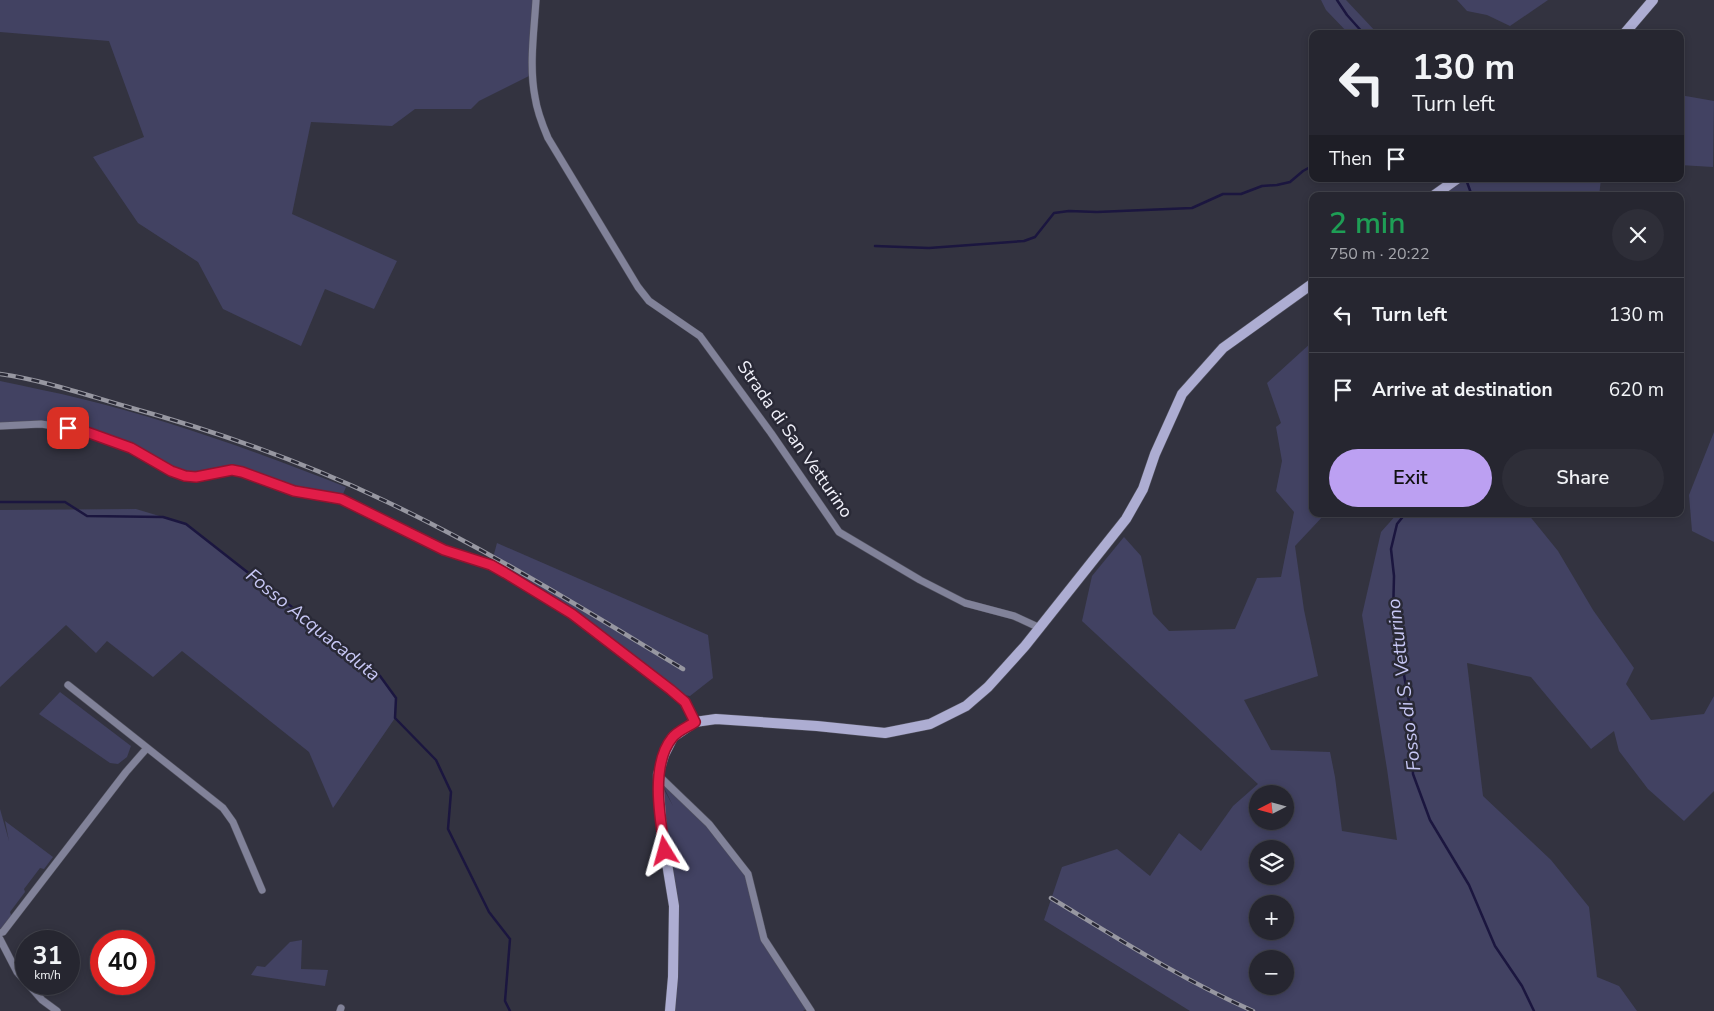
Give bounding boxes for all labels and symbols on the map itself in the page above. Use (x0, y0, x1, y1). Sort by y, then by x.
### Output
street label: Strada di San Vetturino (732, 356, 858, 522)
pin (47, 407, 89, 449)
water label: Fosso Acquacaduta (240, 563, 386, 687)
water label: Fosso di S. Vetturino (1381, 597, 1427, 773)
north arrow (1249, 785, 1294, 830)
position arrow (638, 824, 690, 876)
speed limit sign: 40 (90, 930, 155, 995)

